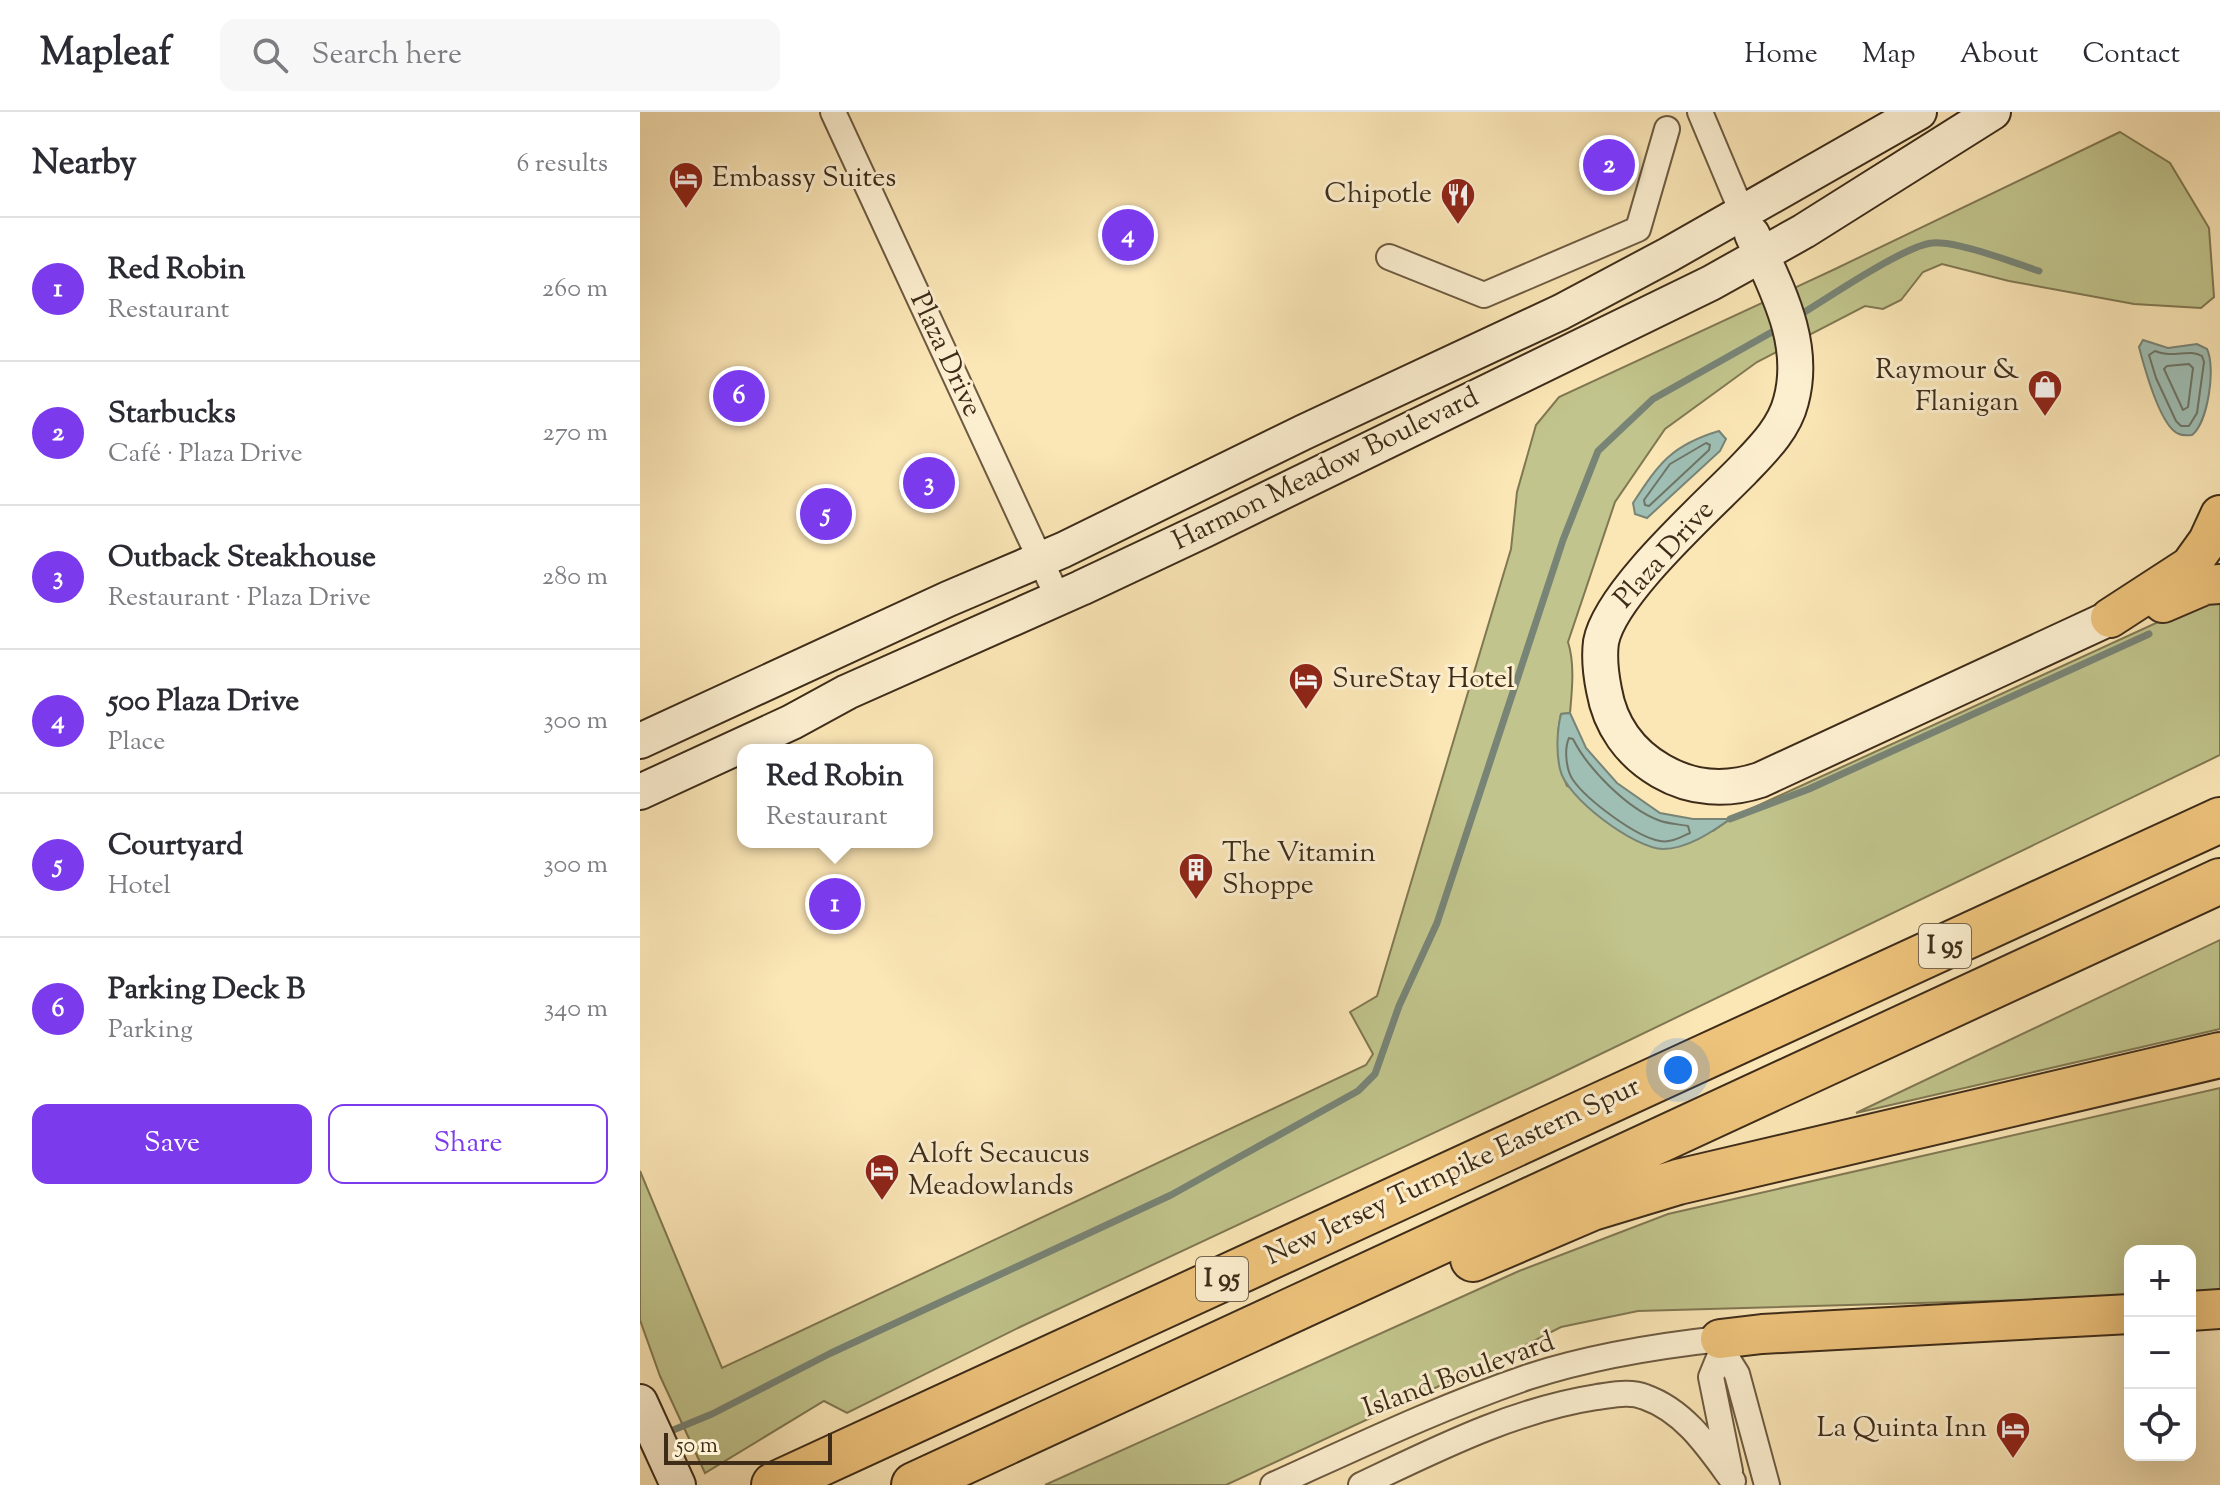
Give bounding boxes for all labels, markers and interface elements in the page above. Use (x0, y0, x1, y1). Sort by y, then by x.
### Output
search box (220, 19, 780, 91)
text: Mapleaf (40, 28, 172, 82)
icon: search (248, 33, 292, 77)
text: Search here (312, 34, 462, 77)
text: Home (1744, 35, 1818, 75)
text: Map (1862, 35, 1916, 75)
text: About (1960, 35, 2038, 75)
text: Contact (2082, 35, 2180, 75)
pin: 2 (1583, 135, 1635, 195)
text: Nearby (32, 140, 137, 189)
text: 6 results (516, 146, 608, 183)
place label: Embassy Suites (712, 159, 896, 199)
hotel icon: Embassy Suites (667, 160, 705, 210)
place label: Chipotle (1324, 175, 1432, 215)
restaurant icon: Chipotle (1439, 176, 1477, 226)
pin: 4 (1102, 205, 1154, 265)
text: Red Robin (108, 249, 245, 292)
text: 1 (54, 271, 62, 308)
text: 260 m (542, 271, 608, 308)
street label: Plaza Drive (899, 286, 991, 424)
text: Restaurant (108, 292, 229, 329)
place label: Raymour & Flanigan (1875, 351, 2019, 423)
pin: 6 (713, 366, 765, 426)
shop icon: Raymour & Flanigan (2026, 368, 2064, 418)
street label: Harmon Meadow Boulevard (1166, 378, 1486, 562)
text: Starbucks (108, 393, 236, 436)
text: 2 (52, 415, 64, 452)
text: 270 m (543, 415, 608, 452)
text: Café · Plaza Drive (108, 436, 303, 473)
pin: 3 (903, 453, 955, 513)
pin: 5 (800, 484, 852, 544)
street label: Plaza Drive (1606, 492, 1724, 618)
text: Outback Steakhouse (108, 537, 376, 580)
text: 3 (53, 559, 63, 596)
text: 280 m (542, 559, 608, 596)
text: Restaurant · Plaza Drive (108, 580, 371, 617)
place label: SureStay Hotel (1332, 660, 1515, 700)
hotel icon: SureStay Hotel (1287, 661, 1325, 711)
text: 500 Plaza Drive (108, 681, 299, 724)
text: 4 (51, 703, 65, 740)
text: 300 m (543, 703, 608, 740)
text: Place (108, 724, 165, 761)
popup (737, 744, 933, 848)
text: Red Robin (766, 756, 904, 799)
text: Restaurant (766, 799, 888, 836)
text: Courtyard (108, 825, 243, 868)
place label: The Vitamin Shoppe (1222, 834, 1376, 906)
text: 5 (54, 847, 62, 884)
text: 300 m (543, 847, 608, 884)
building icon: The Vitamin Shoppe (1177, 851, 1215, 901)
text: Hotel (108, 868, 171, 905)
pin: 1 (809, 874, 861, 934)
road number: I 95 (1919, 924, 1971, 968)
text: Parking Deck B (108, 969, 305, 1012)
text: 6 (52, 991, 64, 1028)
text: 340 m (544, 991, 608, 1028)
text: Parking (108, 1012, 193, 1049)
your location (1658, 1050, 1698, 1090)
street label: New Jersey Turnpike Eastern Spur (1259, 1067, 1647, 1277)
button: Save (32, 1104, 312, 1184)
button: Share (328, 1104, 608, 1184)
place label: Aloft Secaucus Meadowlands (908, 1135, 1090, 1207)
hotel icon: Aloft Secaucus Meadowlands (863, 1152, 901, 1202)
map controls (2124, 1245, 2196, 1461)
button: + (2124, 1245, 2196, 1317)
road number: I 95 (1196, 1257, 1248, 1301)
button: − (2124, 1317, 2196, 1389)
street label: Island Boulevard (1357, 1323, 1561, 1429)
button: locate (2124, 1389, 2196, 1461)
place label: La Quinta Inn (1817, 1409, 1987, 1449)
hotel icon: La Quinta Inn (1994, 1410, 2032, 1460)
scale bar (664, 1429, 832, 1465)
text: 50 m (676, 1431, 718, 1463)

